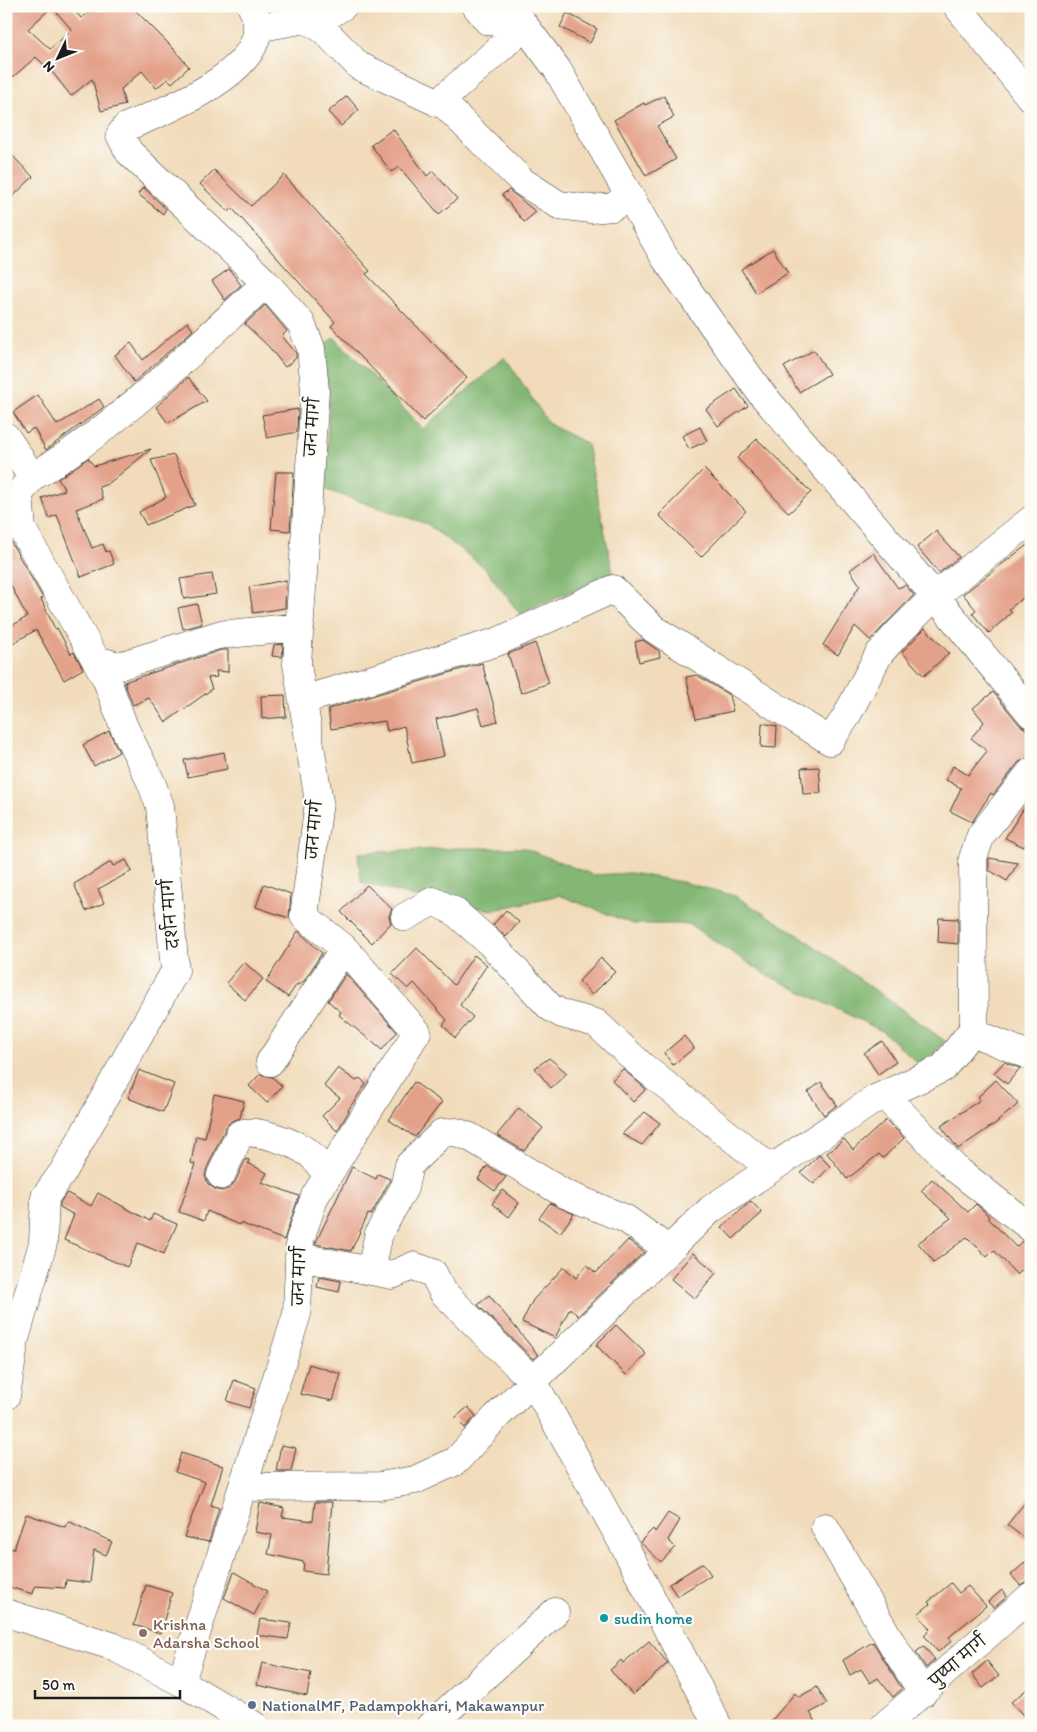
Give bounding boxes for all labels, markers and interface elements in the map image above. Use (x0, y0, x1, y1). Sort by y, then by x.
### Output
north arrow (32, 32, 82, 82)
text: N (39, 57, 58, 76)
street label: जन मार्ग (298, 396, 324, 458)
street label: जन मार्ग (300, 798, 326, 861)
street label: दर्शन मार्ग (155, 877, 183, 951)
street label: जन मार्ग (286, 1245, 310, 1307)
place label: sudin home (614, 1609, 693, 1628)
marker: sudin home (598, 1612, 610, 1624)
place label: Krishna Adarsha School (153, 1615, 260, 1652)
marker: Krishna Adarsha School (137, 1627, 149, 1639)
street label: पुष्पा मार्ग (924, 1629, 993, 1694)
scale bar (35, 1667, 180, 1699)
text: 50 m (42, 1676, 75, 1694)
place label: NationalMF, Padampokhari, Makawanpur (262, 1696, 544, 1715)
marker: NationalMF, Padampokhari, Makawanpur (246, 1699, 258, 1711)

